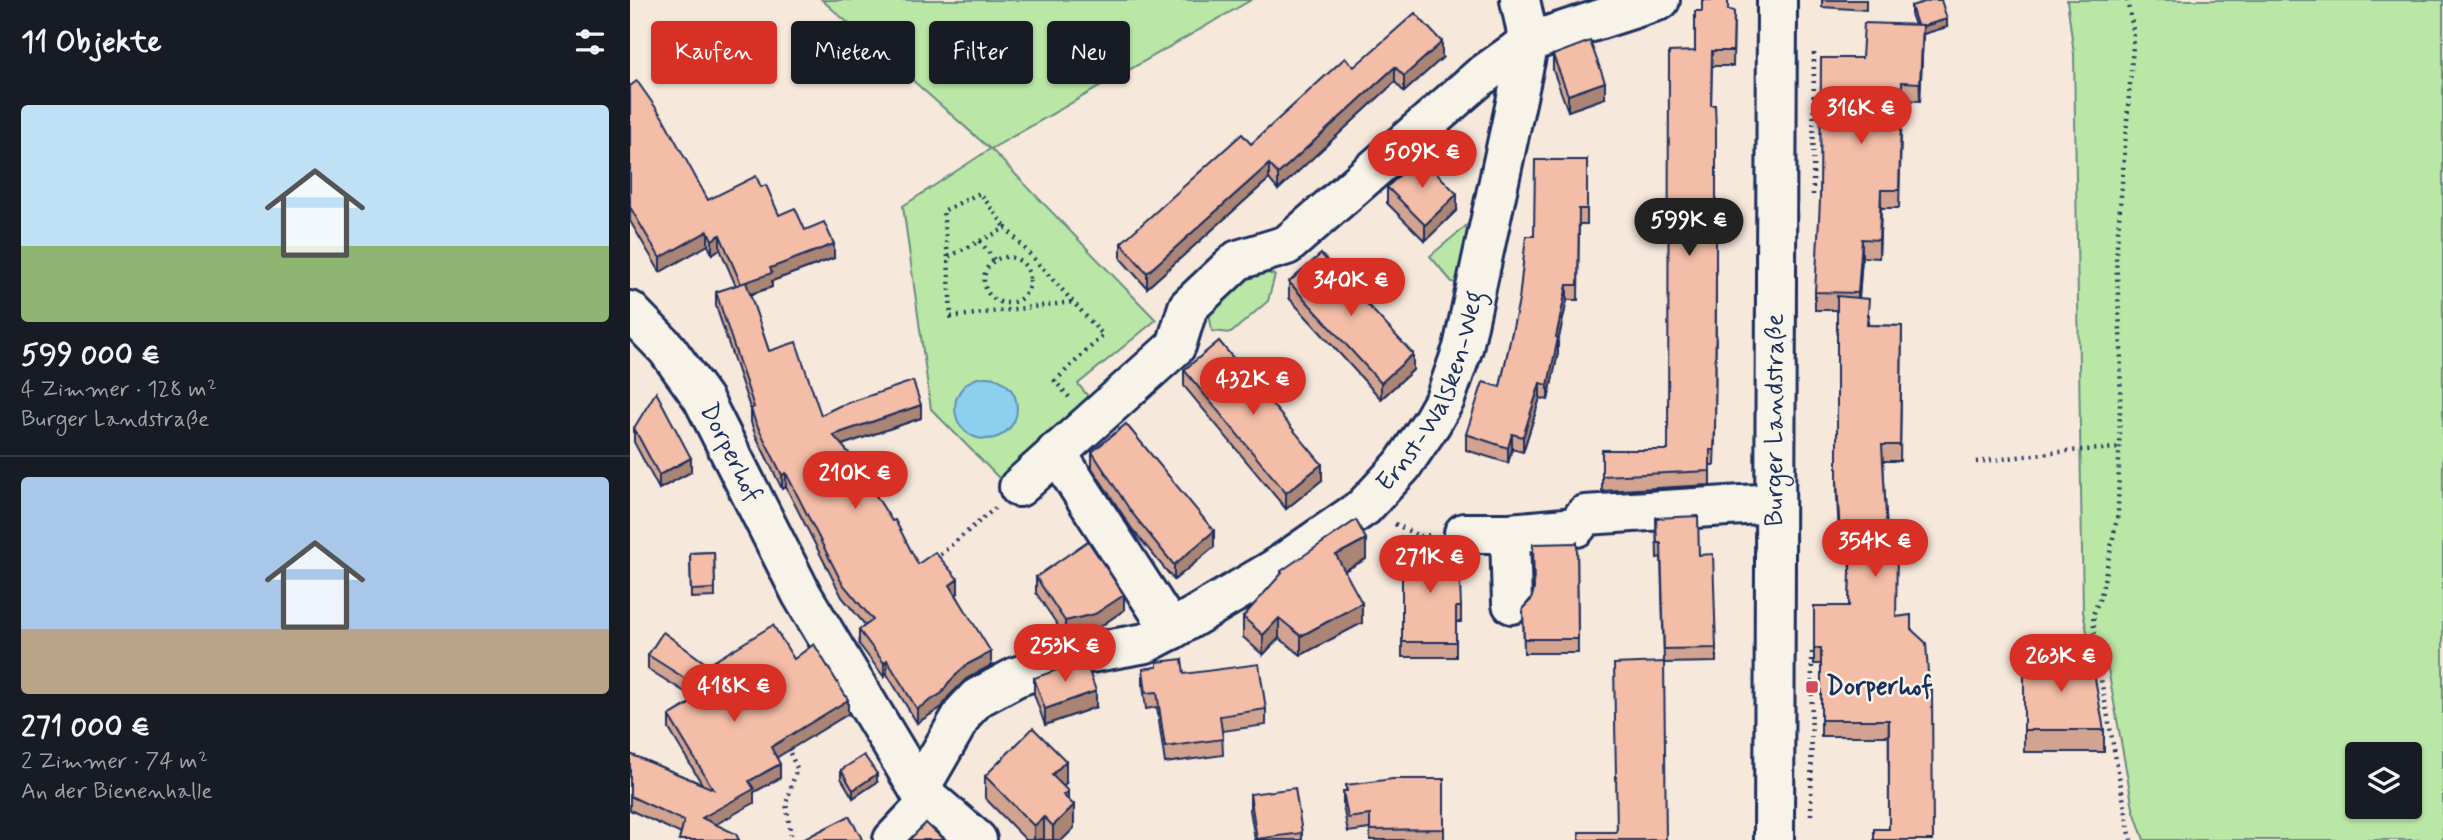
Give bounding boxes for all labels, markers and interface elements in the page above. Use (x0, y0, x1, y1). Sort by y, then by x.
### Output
chip: Kaufen (651, 21, 777, 84)
chip: Mieten (791, 21, 915, 84)
chip: Filter (929, 21, 1033, 84)
chip: Neu (1047, 21, 1130, 84)
text: 11 Objekte (21, 23, 162, 62)
icon: filters (571, 23, 609, 61)
pin: 316K € (1804, 86, 1918, 146)
text: 316K € (1827, 94, 1895, 124)
pin: 509K € (1365, 130, 1479, 190)
text: 509K € (1384, 138, 1460, 168)
icon: home (252, 150, 378, 276)
pin: 599K € (1632, 198, 1746, 258)
text: 599K € (1650, 206, 1728, 236)
pin: 340K € (1294, 258, 1408, 318)
text: 340K € (1313, 266, 1389, 296)
street label: Ernst-Walsken-Weg (1369, 287, 1495, 499)
street label: Burger Landstraße (1758, 313, 1794, 527)
text: 599 000 € (21, 336, 161, 375)
pin: 432K € (1196, 358, 1310, 417)
text: 432K € (1216, 365, 1290, 395)
text: 4 Zimmer · 128 m² (21, 375, 217, 405)
street label: Dorperhof (691, 398, 769, 508)
text: Burger Landstraße (21, 405, 209, 435)
pin: 210K € (798, 452, 912, 511)
text: 210K € (819, 459, 891, 489)
pin: 354K € (1818, 520, 1932, 579)
icon: home (252, 522, 378, 648)
text: 354K € (1838, 527, 1912, 557)
pin: 271K € (1373, 536, 1487, 595)
text: 271K € (1395, 543, 1465, 573)
pin: 253K € (1008, 624, 1122, 684)
text: 253K € (1030, 632, 1100, 662)
pin: 263K € (2004, 634, 2118, 694)
text: 263K € (2026, 642, 2096, 672)
pin: 418K € (677, 664, 791, 724)
place label: Dorperhof (1826, 670, 1933, 704)
text: 418K € (697, 672, 771, 702)
marker: Dorperhof (1804, 679, 1820, 695)
text: 271 000 € (21, 708, 150, 747)
map controls (2345, 742, 2422, 819)
button: layers (2345, 742, 2422, 819)
text: 2 Zimmer · 74 m² (21, 747, 208, 777)
text: An der Bienenhalle (21, 777, 212, 807)

